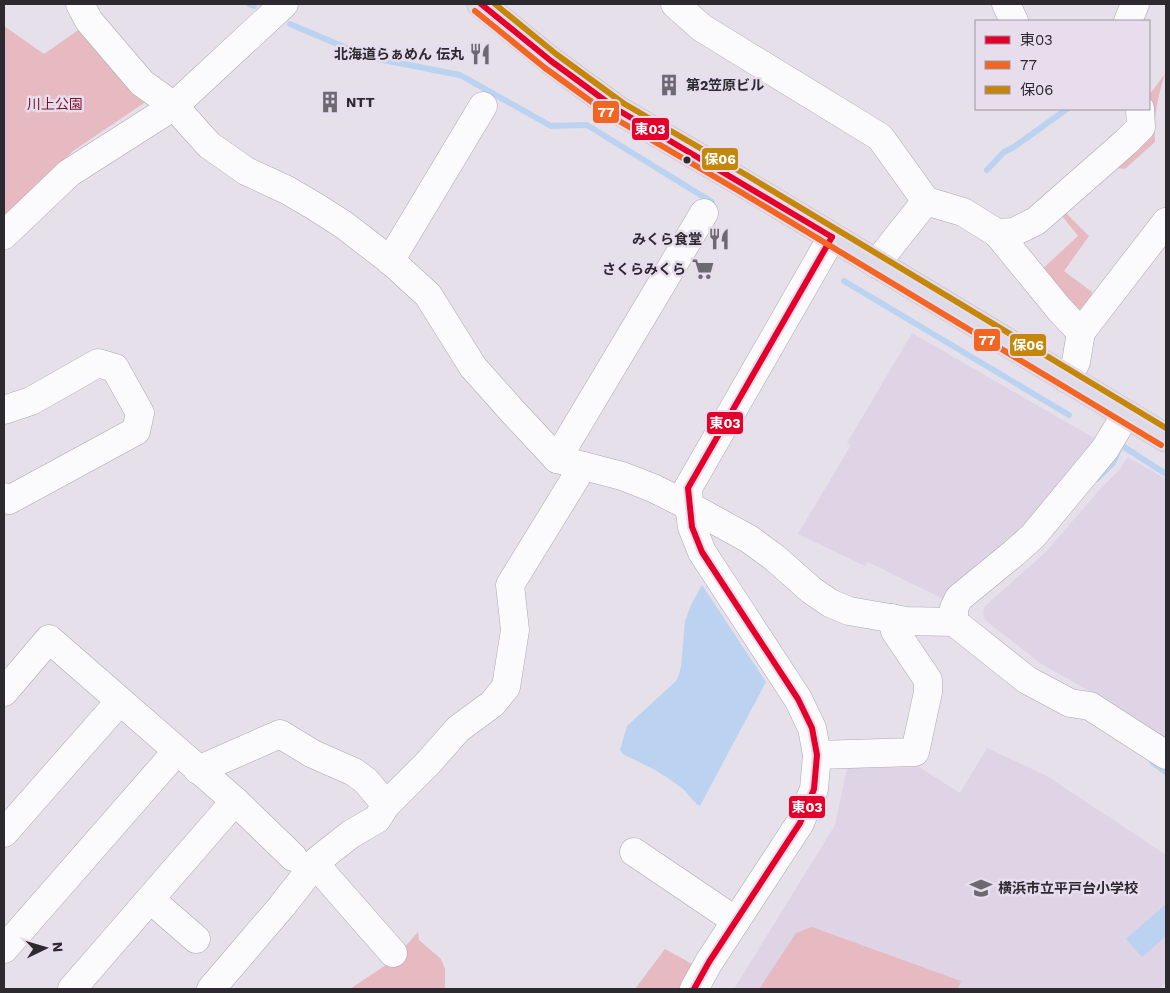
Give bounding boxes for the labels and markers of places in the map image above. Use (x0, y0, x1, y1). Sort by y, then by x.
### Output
restaurant icon: 北海道らぁめん 伝丸 (467, 41, 493, 67)
place label: 北海道らぁめん 伝丸 (334, 46, 464, 62)
building icon: 第2笠原ビル (656, 72, 682, 98)
place label: 第2笠原ビル (686, 77, 764, 93)
building icon: NTT (317, 89, 343, 115)
place label: NTT (346, 94, 375, 110)
unlabelled marker (682, 155, 692, 165)
restaurant icon: みくら食堂 (706, 226, 732, 252)
place label: みくら食堂 (632, 231, 702, 247)
supermarket icon: さくらみくら (690, 256, 716, 282)
place label: さくらみくら (602, 261, 686, 277)
school or university icon: 横浜市立平戸台小学校 (968, 875, 994, 901)
place label: 横浜市立平戸台小学校 (998, 880, 1138, 896)

